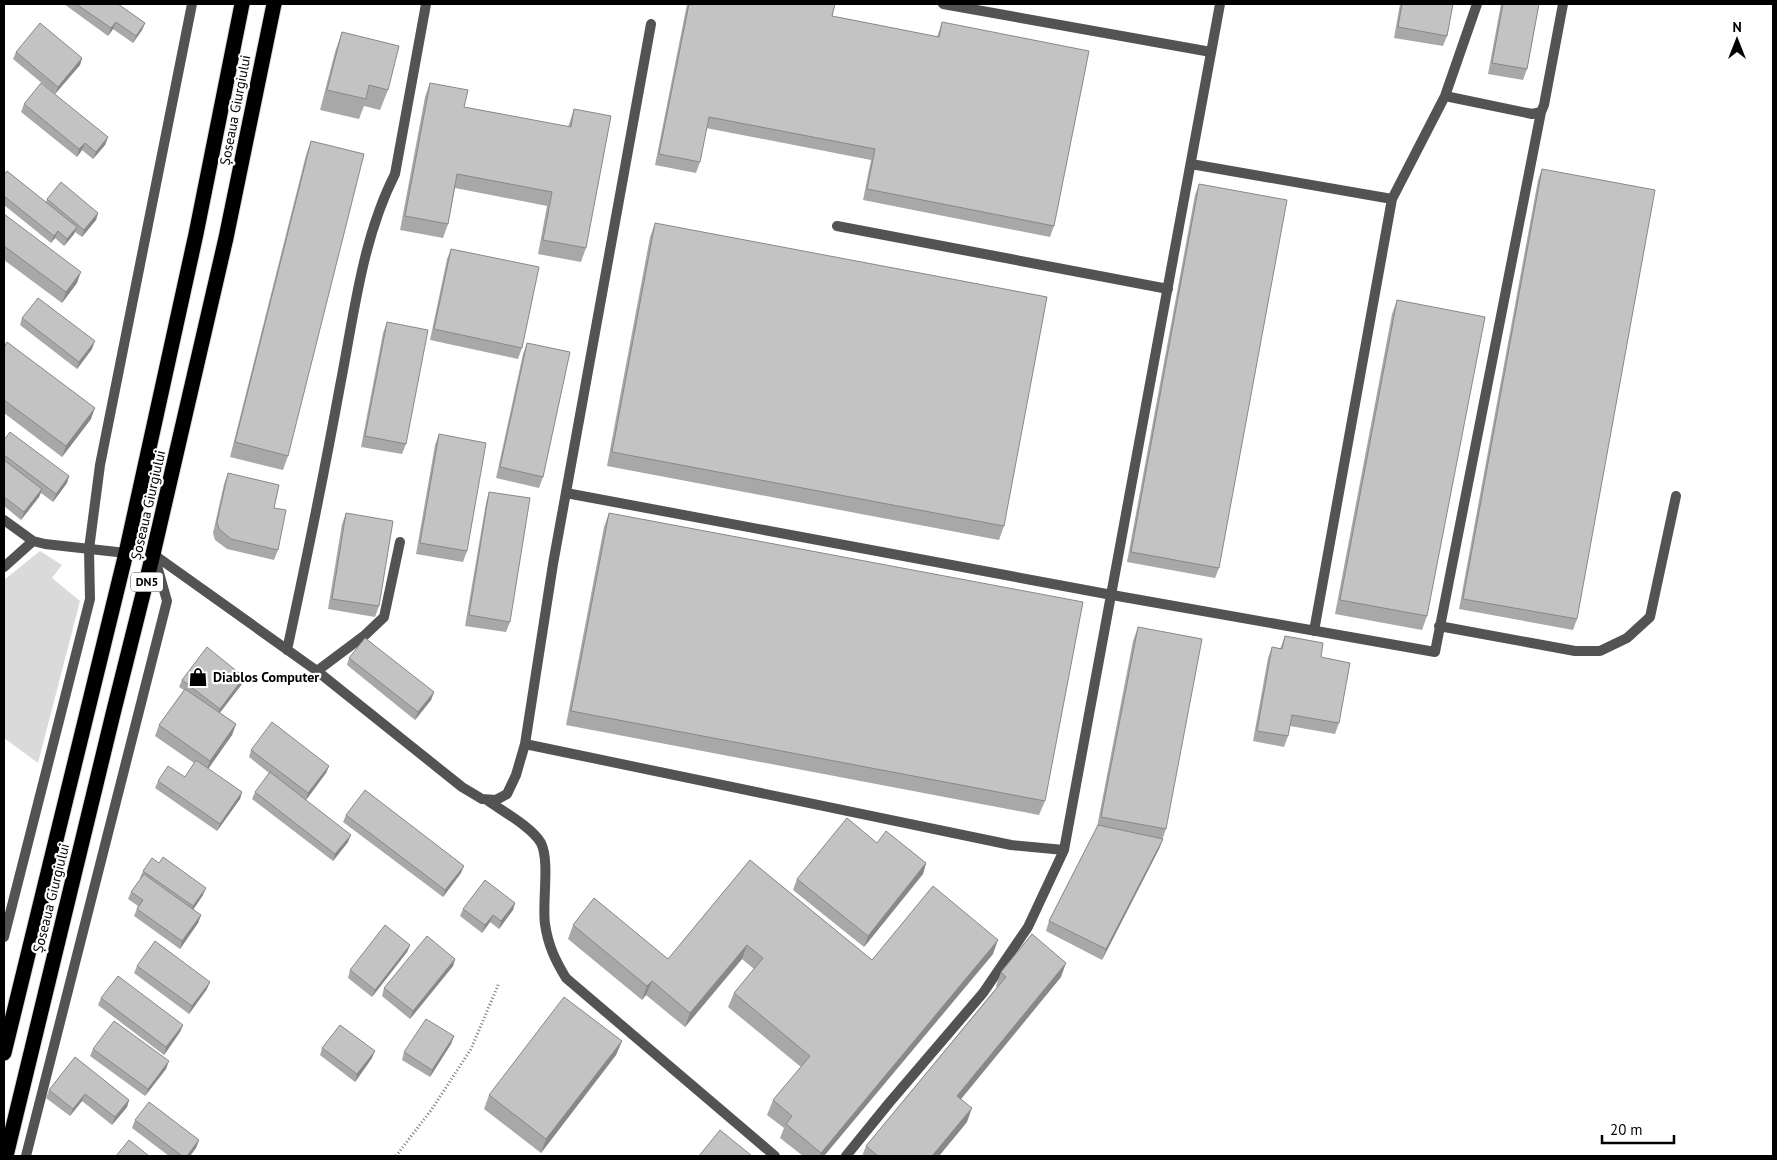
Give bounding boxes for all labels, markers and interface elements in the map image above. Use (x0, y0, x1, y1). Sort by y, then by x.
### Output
north arrow (1712, 15, 1762, 65)
text: N (1732, 18, 1742, 36)
street label: Șoseaua Giurgiului (215, 53, 255, 167)
street label: Șoseaua Giurgiului (127, 448, 169, 562)
road number: DN5 (131, 572, 163, 592)
shop icon: Diablos Computer (187, 666, 209, 688)
place label: Diablos Computer (213, 668, 319, 686)
street label: Șoseaua Giurgiului (29, 842, 73, 954)
scale bar (1602, 1112, 1674, 1144)
text: 20 m (1610, 1120, 1643, 1139)

